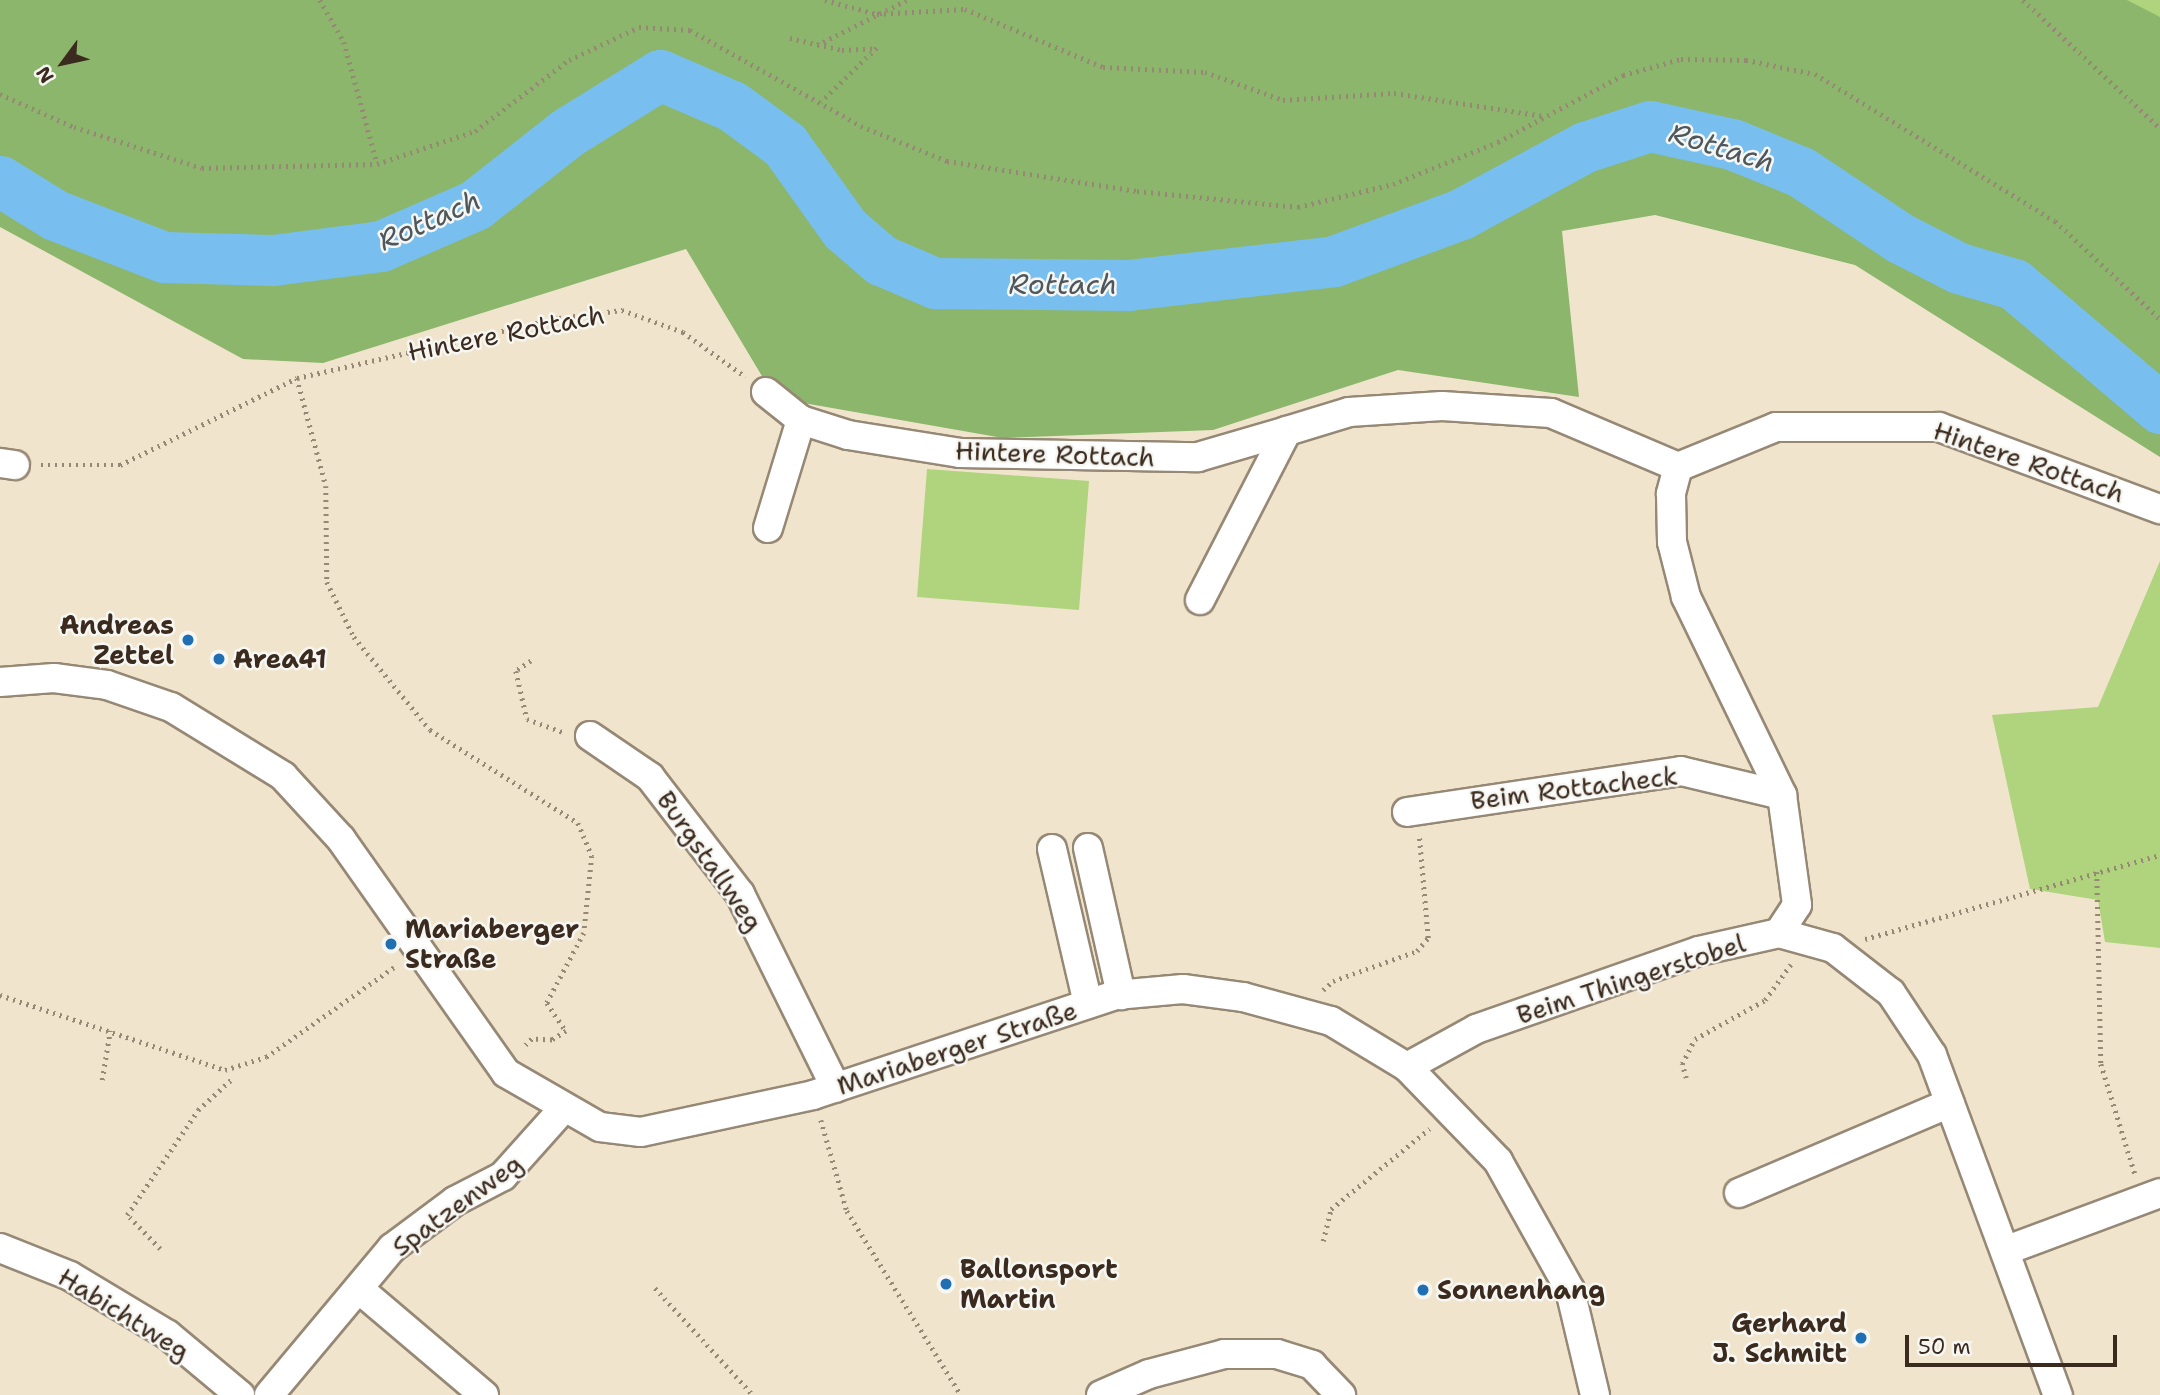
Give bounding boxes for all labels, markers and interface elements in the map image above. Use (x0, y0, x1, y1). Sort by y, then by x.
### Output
north arrow (28, 28, 98, 98)
text: N (30, 62, 60, 88)
water label: Rottach (1665, 115, 1779, 179)
water label: Rottach (373, 183, 485, 257)
water label: Rottach (1009, 267, 1117, 301)
street label: Hintere Rottach (405, 299, 607, 367)
street label: Hintere Rottach (1929, 415, 2129, 509)
street label: Hintere Rottach (955, 435, 1155, 473)
place label: Andreas Zettel (59, 609, 174, 670)
marker: Andreas Zettel (180, 632, 196, 648)
place label: Area41 (233, 643, 327, 675)
marker: Area41 (211, 651, 227, 667)
street label: Beim Rottacheck (1469, 760, 1679, 816)
street label: Burgstallweg (650, 785, 770, 937)
place label: Mariaberger Straße (405, 913, 579, 974)
street label: Beim Thingerstobel (1513, 927, 1749, 1031)
marker: Mariaberger Straße (383, 936, 399, 952)
street label: Mariaberger Straße (833, 994, 1081, 1102)
street label: Spatzenweg (386, 1147, 528, 1263)
place label: Ballonsport Martin (960, 1253, 1118, 1314)
street label: Habichtweg (52, 1261, 196, 1367)
place label: Sonnenhang (1437, 1274, 1605, 1306)
marker: Ballonsport Martin (938, 1276, 954, 1292)
marker: Sonnenhang (1415, 1282, 1431, 1298)
place label: Gerhard J. Schmitt (1712, 1307, 1847, 1368)
scale bar (1908, 1322, 2120, 1366)
marker: Gerhard J. Schmitt (1853, 1330, 1869, 1346)
text: 50 m (1918, 1333, 1971, 1361)

